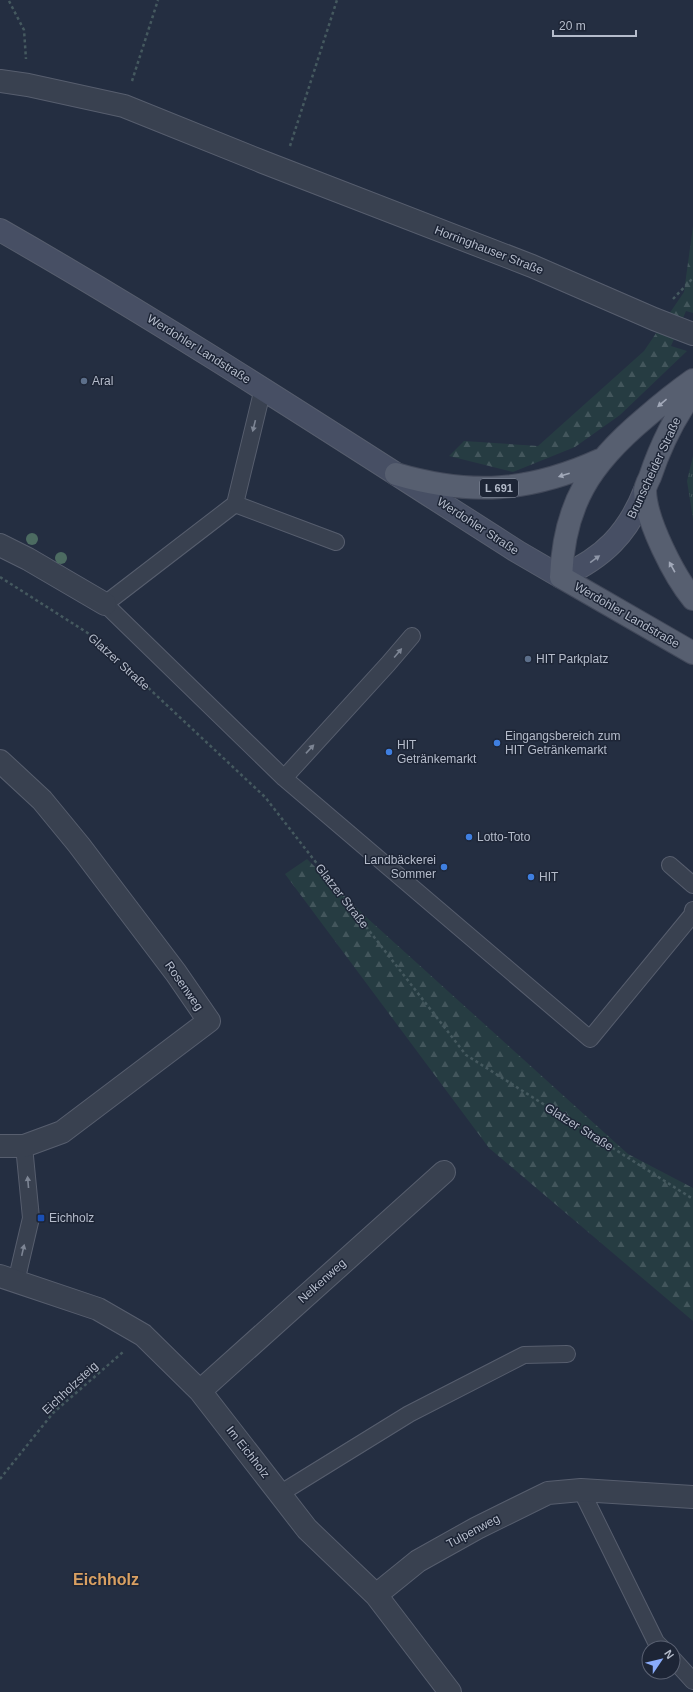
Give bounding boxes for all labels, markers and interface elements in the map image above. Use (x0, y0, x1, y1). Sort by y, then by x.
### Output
scale bar (553, 12, 636, 38)
text: 20 m (559, 19, 586, 33)
street label: Horringhauser Straße (433, 223, 546, 277)
street label: Werdohler Landstraße (145, 311, 254, 387)
place label: Aral (92, 374, 113, 388)
marker: Aral (79, 376, 89, 386)
one-way arrow (656, 399, 667, 408)
street label: Brunscheider Straße (624, 415, 684, 521)
one-way arrow (251, 421, 257, 433)
one-way arrow (558, 472, 570, 478)
road number: L 691 (480, 479, 518, 497)
street label: Werdohler Straße (435, 494, 522, 558)
one-way arrow (589, 554, 600, 563)
one-way arrow (669, 561, 675, 572)
street label: Werdohler Landstraße (572, 579, 682, 651)
street label: Glatzer Straße (85, 631, 153, 694)
one-way arrow (393, 648, 402, 659)
place label: HIT Parkplatz (536, 652, 608, 666)
marker: HIT Parkplatz (523, 654, 533, 664)
place label: Eingangsbereich zum HIT Getränkemarkt (505, 729, 620, 757)
place label: HIT Getränkemarkt (397, 738, 477, 766)
marker: Eingangsbereich zum HIT Getränkemarkt (492, 738, 502, 748)
one-way arrow (305, 744, 315, 754)
marker: HIT Getränkemarkt (384, 747, 394, 757)
place label: Lotto-Toto (477, 830, 531, 844)
marker: Lotto-Toto (464, 832, 474, 842)
place label: Landbäckerei Sommer (364, 853, 436, 881)
street label: Glatzer Straße (312, 861, 372, 931)
marker: Landbäckerei Sommer (439, 862, 449, 872)
place label: HIT (539, 870, 559, 884)
marker: HIT (526, 872, 536, 882)
street label: Rosenweg (162, 959, 206, 1013)
street label: Glatzer Straße (542, 1100, 616, 1154)
one-way arrow (24, 1176, 31, 1188)
place label: Eichholz (49, 1211, 94, 1225)
marker: Eichholz (36, 1213, 46, 1223)
one-way arrow (21, 1243, 27, 1256)
street label: Nelkenweg (295, 1256, 349, 1306)
street label: Eichholzsteig (39, 1359, 101, 1417)
street label: Im Eichholz (223, 1423, 273, 1481)
street label: Tulpenweg (444, 1511, 502, 1551)
district label: Eichholz (73, 1571, 139, 1588)
north arrow (641, 1640, 681, 1680)
text: N (662, 1648, 676, 1661)

